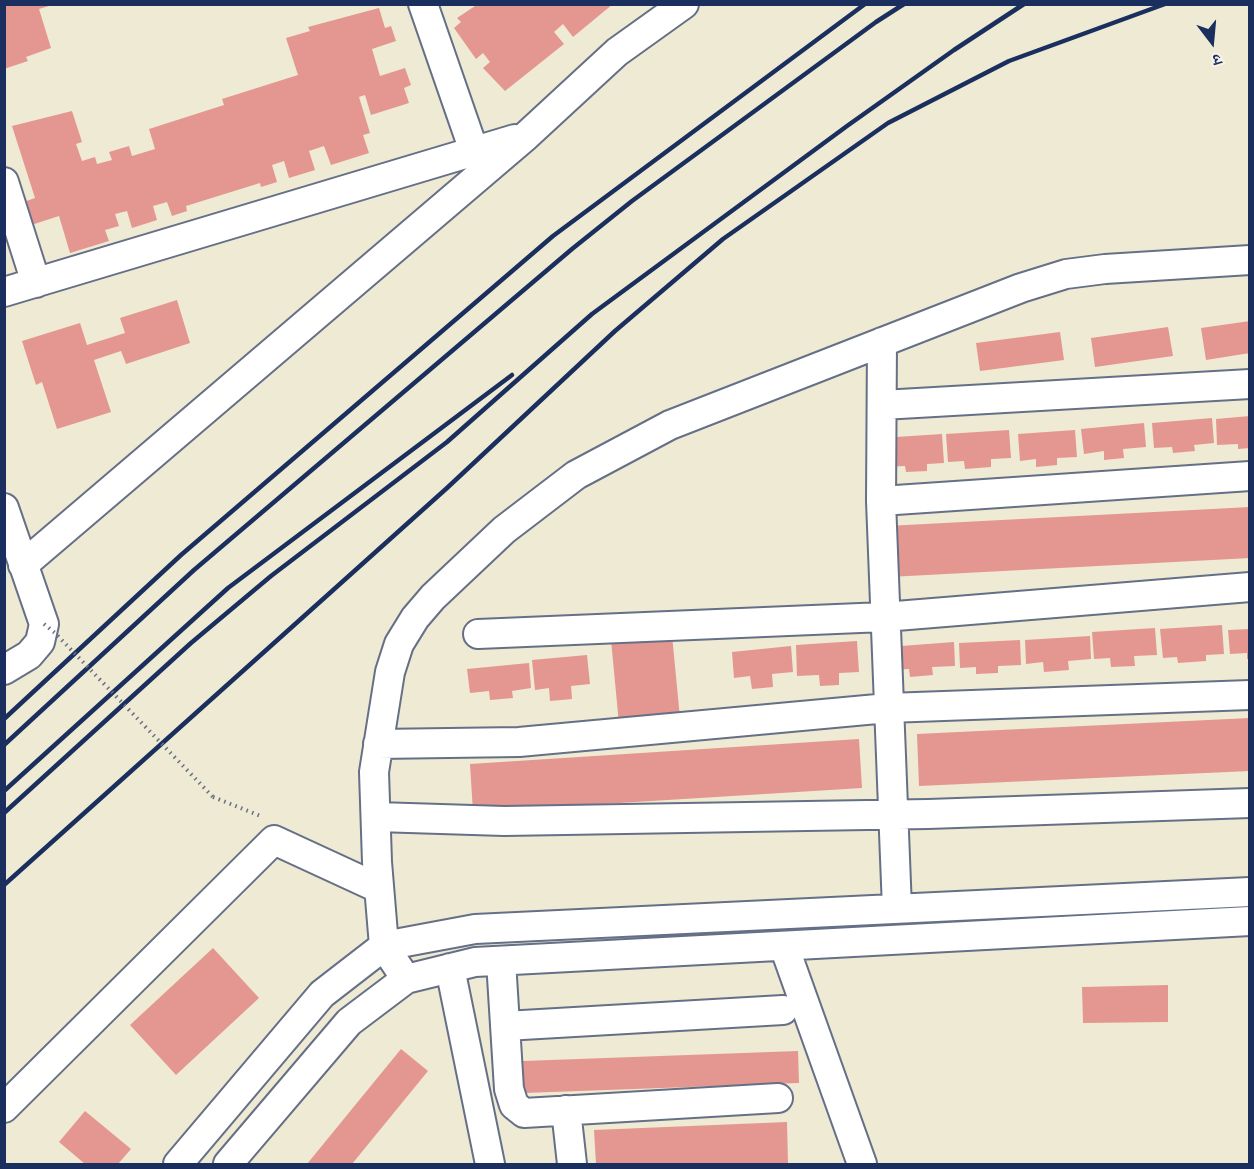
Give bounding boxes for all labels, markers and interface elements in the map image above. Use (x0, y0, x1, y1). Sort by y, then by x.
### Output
north arrow (1182, 12, 1242, 72)
text: उ (1210, 49, 1224, 70)

